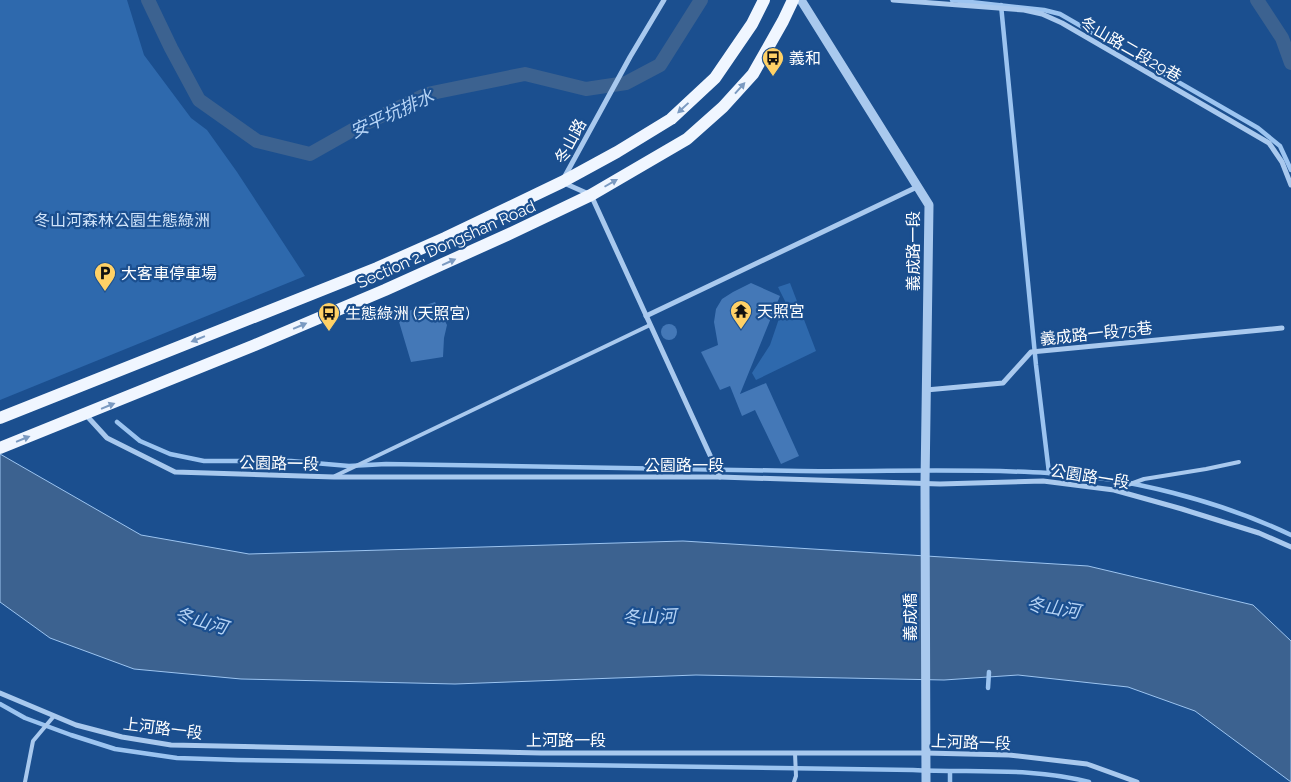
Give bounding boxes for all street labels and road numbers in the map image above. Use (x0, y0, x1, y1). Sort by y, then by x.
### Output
street label: 冬山路二段29巷 (1077, 13, 1185, 86)
street label: 冬山路 (551, 116, 590, 167)
street label: Section 2, Dongshan Road (354, 196, 538, 292)
street label: 義成路一段 (904, 211, 923, 291)
street label: 義成路一段75巷 (1039, 318, 1153, 349)
street label: 公園路一段 (239, 453, 319, 474)
street label: 公園路一段 (644, 456, 724, 475)
street label: 公園路一段 (1049, 461, 1131, 492)
street label: 義成橋 (901, 593, 920, 641)
street label: 上河路一段 (122, 714, 204, 743)
street label: 上河路一段 (526, 731, 606, 750)
street label: 上河路一段 (931, 732, 1011, 753)

